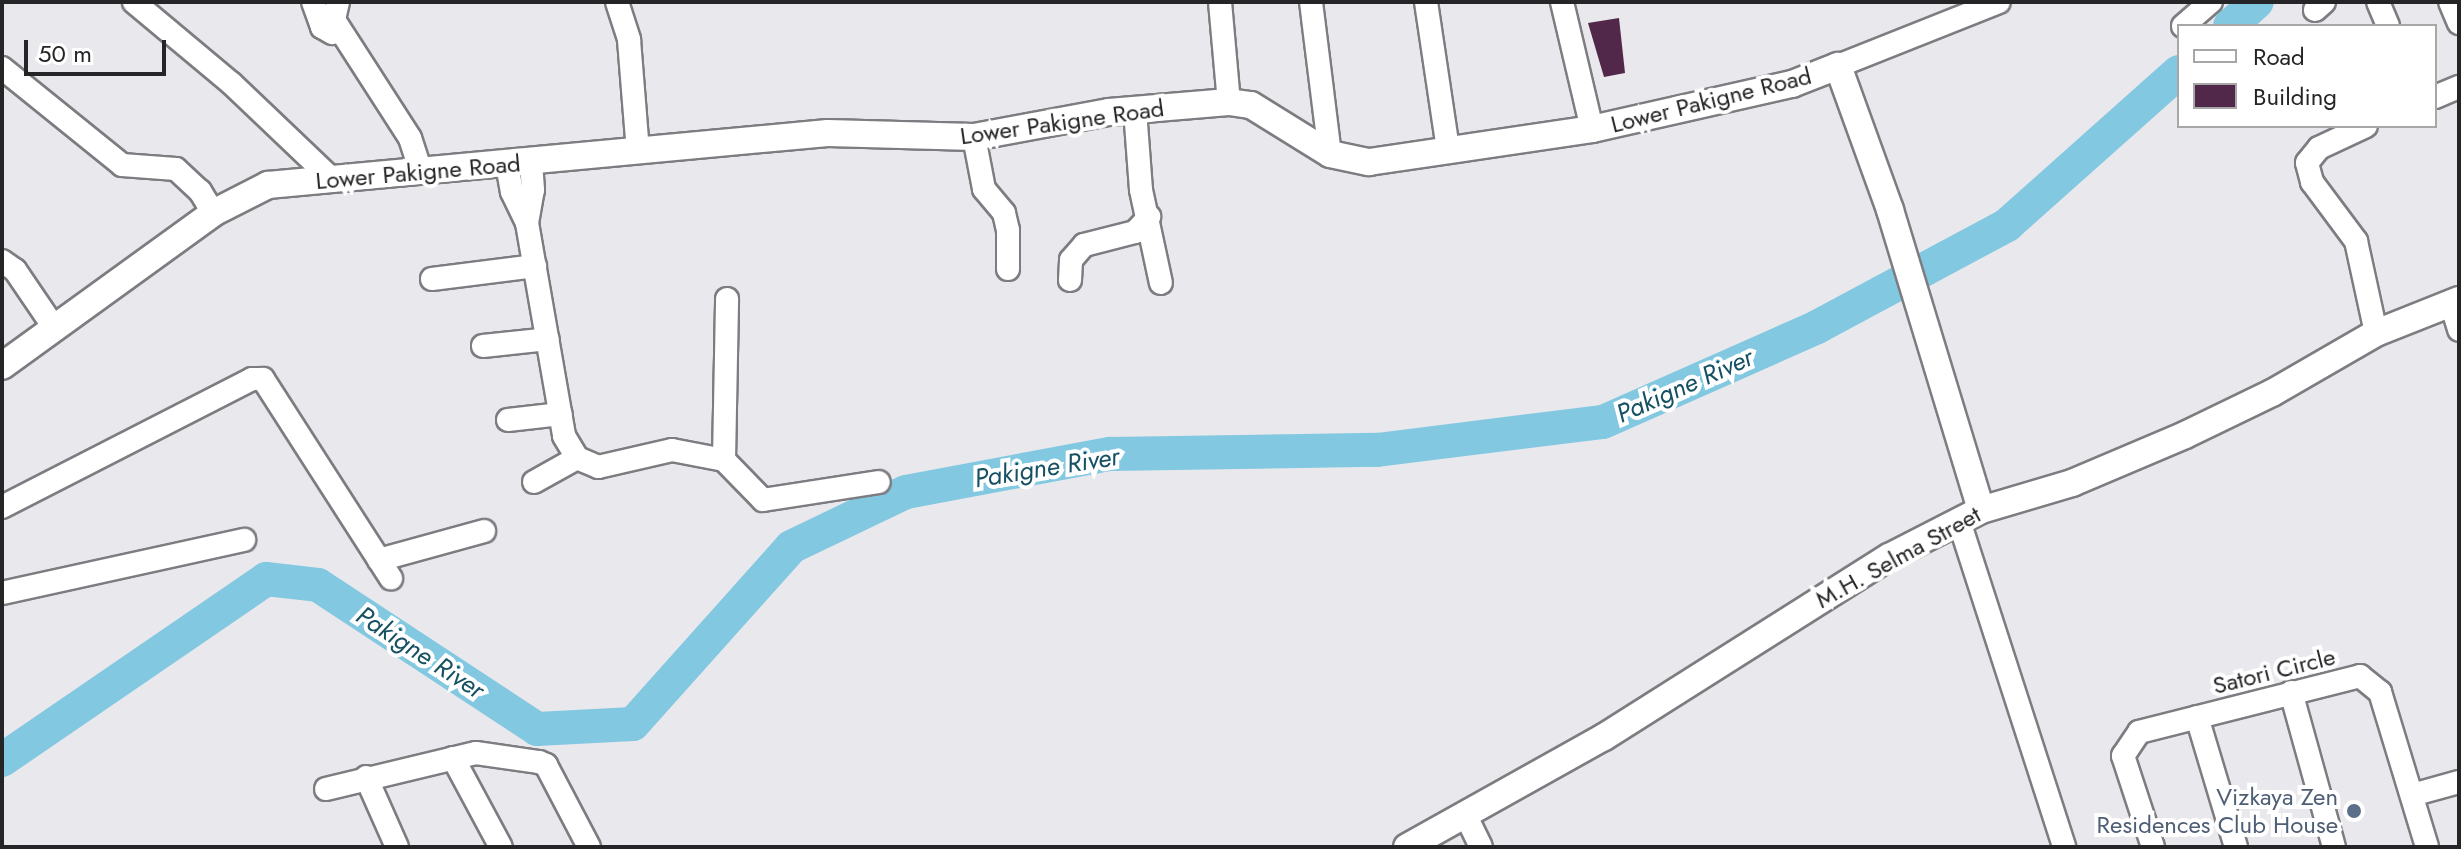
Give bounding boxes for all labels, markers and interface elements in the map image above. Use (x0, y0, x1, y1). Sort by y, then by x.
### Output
scale bar (28, 24, 170, 74)
legend (2177, 24, 2437, 128)
text: 50 m (38, 36, 92, 71)
text: Road (2253, 39, 2305, 74)
street label: Lower Pakigne Road (1608, 61, 1814, 139)
text: Building (2253, 79, 2337, 114)
street label: Lower Pakigne Road (958, 93, 1166, 151)
street label: Lower Pakigne Road (314, 149, 522, 195)
water label: Pakigne River (1612, 342, 1758, 430)
water label: Pakigne River (972, 441, 1122, 495)
street label: M.H. Selma Street (1811, 500, 1985, 614)
water label: Pakigne River (350, 600, 490, 706)
street label: Satori Circle (2210, 642, 2338, 700)
place label: Vizkaya Zen Residences Club House (2097, 783, 2338, 839)
marker: Vizkaya Zen Residences Club House (2345, 802, 2363, 820)

